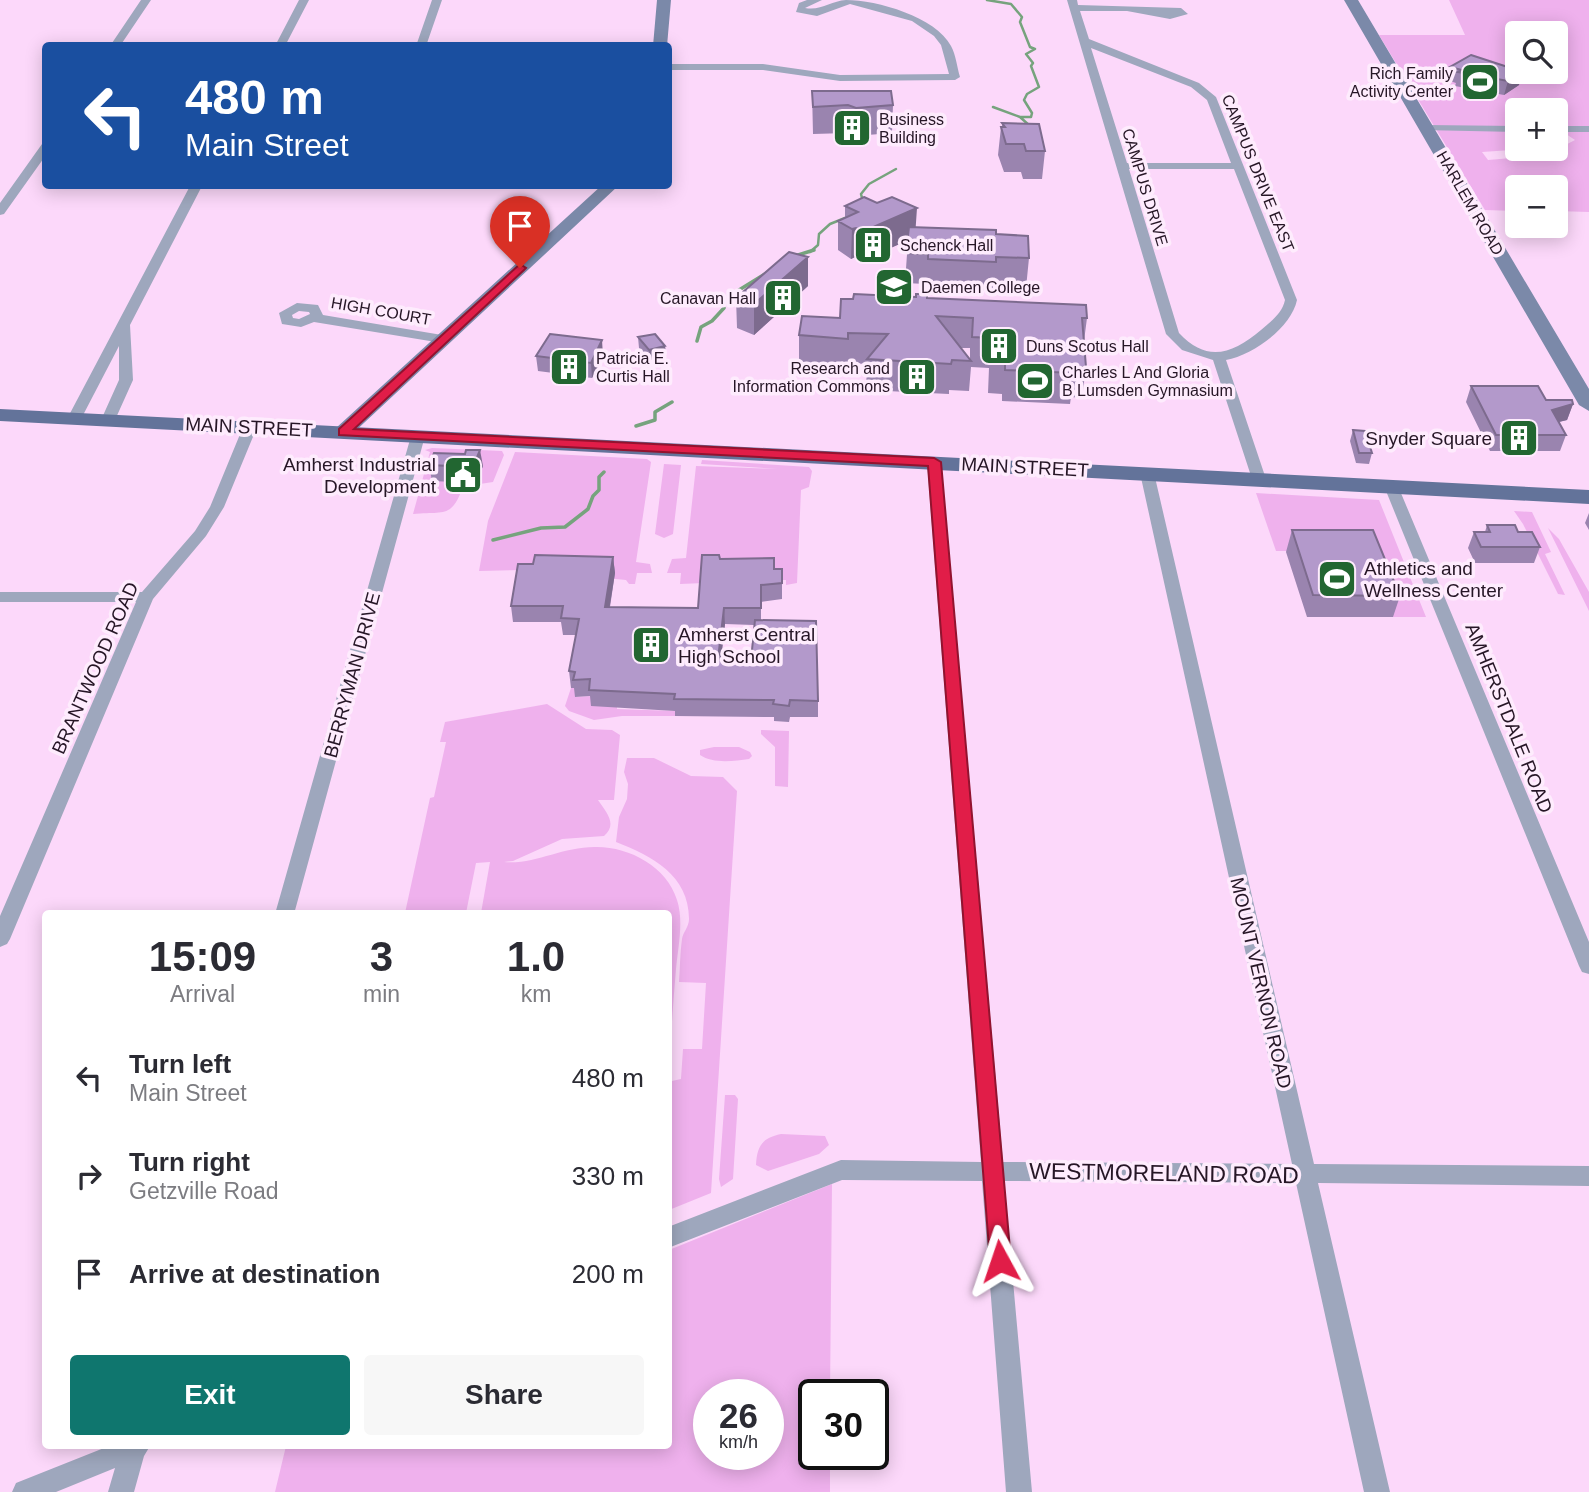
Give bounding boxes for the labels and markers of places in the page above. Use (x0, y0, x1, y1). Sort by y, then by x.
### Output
sports icon: Rich Family Activity Center (1459, 61, 1501, 103)
place label: Rich Family Activity Center (1350, 65, 1454, 100)
building icon: Business Building (831, 107, 873, 149)
place label: Business Building (879, 111, 944, 146)
pin (490, 196, 550, 268)
building icon: Schenck Hall (852, 224, 894, 266)
place label: Schenck Hall (900, 237, 993, 254)
school or university icon: Daemen College (873, 266, 915, 308)
building icon: Canavan Hall (762, 277, 804, 319)
place label: Daemen College (921, 279, 1040, 296)
place label: Canavan Hall (660, 290, 756, 307)
building icon: Duns Scotus Hall (978, 325, 1020, 367)
place label: Duns Scotus Hall (1026, 338, 1149, 355)
building icon: Patricia E. Curtis Hall (548, 346, 590, 388)
place label: Patricia E. Curtis Hall (596, 350, 670, 385)
building icon: Research and Information Commons (896, 356, 938, 398)
place label: Research and Information Commons (733, 360, 890, 395)
sports icon: Charles L And Gloria B Lumsden Gymnasium (1014, 360, 1056, 402)
place label: Charles L And Gloria B Lumsden Gymnasium (1062, 364, 1233, 399)
building icon: Snyder Square (1498, 417, 1540, 459)
place label: Snyder Square (1365, 428, 1492, 449)
place label: Amherst Industrial Development (283, 454, 437, 497)
public building icon: Amherst Industrial Development (442, 454, 484, 496)
sports icon: Athletics and Wellness Center (1316, 558, 1358, 600)
place label: Athletics and Wellness Center (1364, 558, 1504, 601)
building icon: Amherst Central High School (630, 624, 672, 666)
place label: Amherst Central High School (678, 624, 815, 667)

